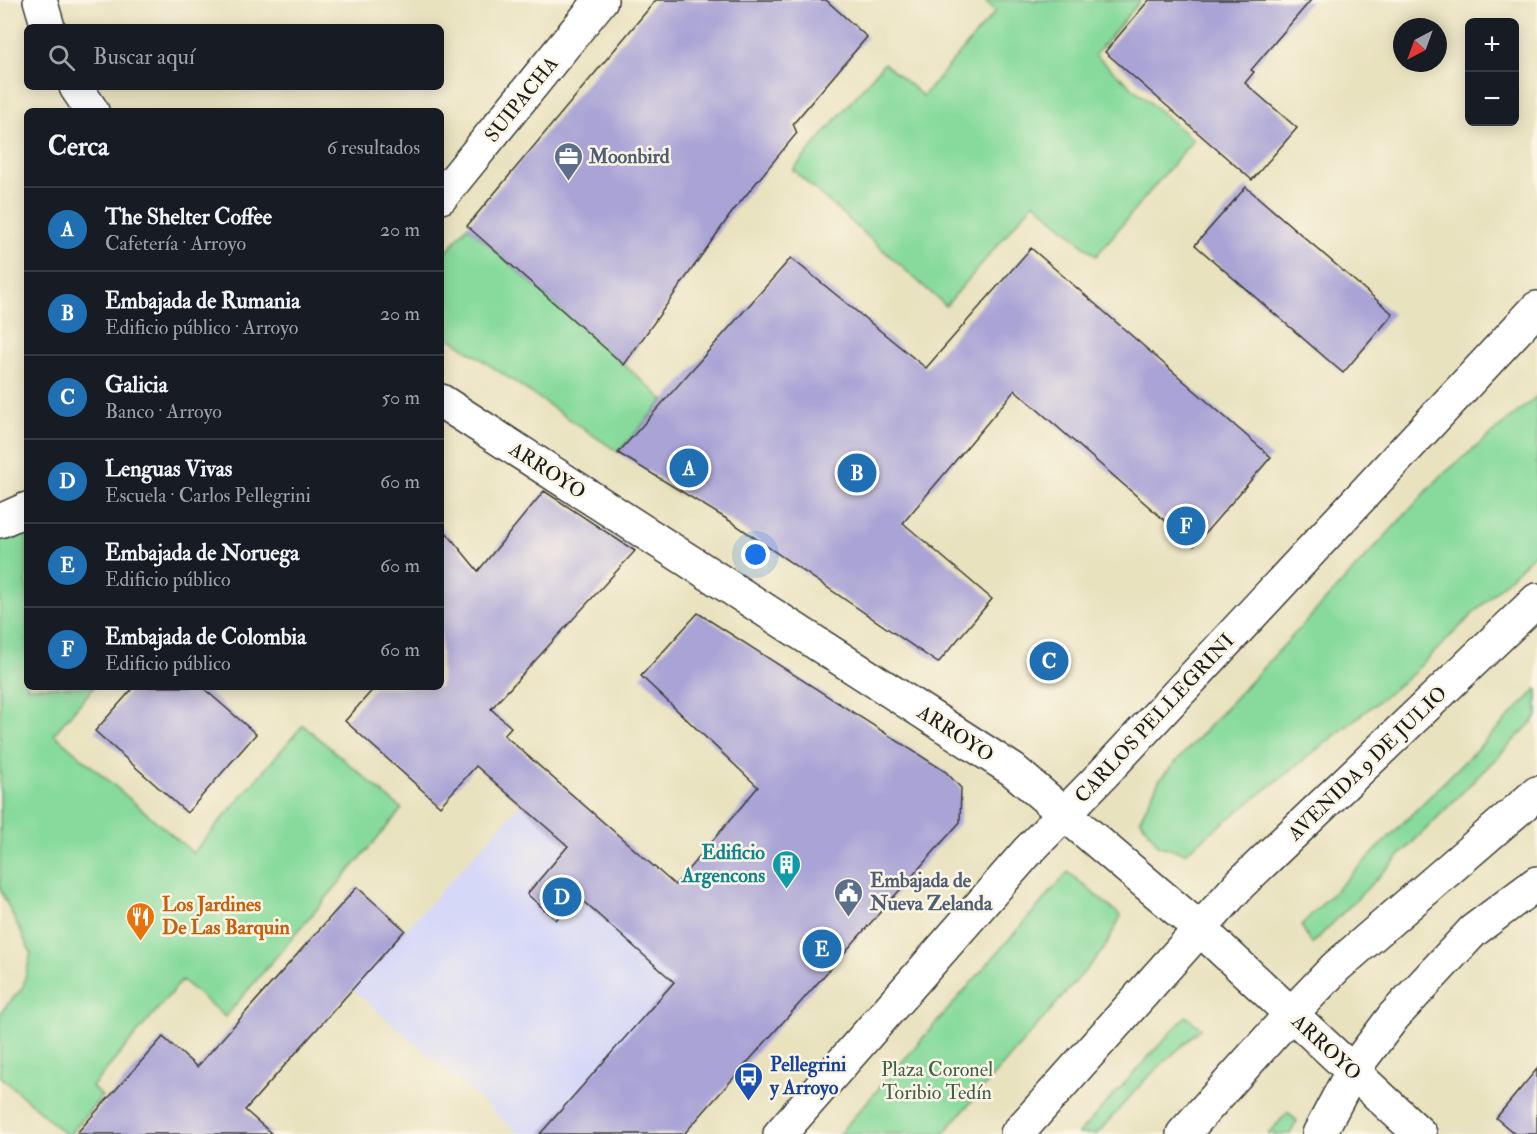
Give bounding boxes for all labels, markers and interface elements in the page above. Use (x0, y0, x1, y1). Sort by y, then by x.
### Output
north arrow (1393, 18, 1447, 72)
map controls (1465, 18, 1519, 126)
button: + (1465, 18, 1519, 72)
search box (24, 24, 444, 90)
icon: search (45, 41, 78, 74)
text: Buscar aquí (93, 43, 195, 71)
street label: SUIPACHA (479, 51, 564, 147)
button: − (1465, 72, 1519, 126)
text: Cerca (48, 131, 109, 163)
text: 6 resultados (327, 135, 420, 160)
office icon: Moonbird (552, 140, 584, 182)
place label: Moonbird (588, 144, 670, 169)
text: The Shelter Coffee (105, 203, 272, 231)
text: A (61, 217, 74, 242)
text: 20 m (380, 217, 420, 242)
text: Cafetería · Arroyo (105, 231, 246, 256)
text: Embajada de Rumania (105, 287, 300, 315)
text: B (61, 301, 74, 326)
text: 20 m (380, 301, 420, 326)
text: Edificio público · Arroyo (105, 315, 298, 340)
text: Galicia (105, 371, 168, 399)
text: C (60, 385, 75, 410)
text: 50 m (381, 385, 420, 410)
text: Banco · Arroyo (105, 399, 222, 424)
street label: ARROYO (504, 436, 591, 504)
pin: A (670, 446, 708, 490)
pin: B (838, 450, 876, 496)
text: Lenguas Vivas (105, 455, 232, 483)
text: D (59, 469, 76, 494)
text: 60 m (380, 469, 420, 494)
text: Escuela · Carlos Pellegrini (105, 483, 311, 508)
pin: F (1166, 504, 1206, 548)
text: Embajada de Noruega (105, 539, 299, 567)
your location (741, 540, 770, 569)
text: E (60, 553, 75, 578)
text: 60 m (380, 553, 420, 578)
text: Edificio público (105, 567, 231, 592)
text: Embajada de Colombia (105, 623, 306, 651)
street label: CARLOS PELLEGRINI (1069, 628, 1239, 808)
text: F (61, 637, 74, 662)
text: 60 m (380, 637, 420, 662)
pin: C (1030, 638, 1068, 684)
text: Edificio público (105, 651, 231, 676)
street label: AVENIDA 9 DE JULIO (1282, 681, 1452, 847)
street label: ARROYO (912, 699, 999, 767)
place label: Edificio Argencons (681, 840, 765, 889)
building icon: Edificio Argencons (770, 848, 802, 890)
place label: Embajada de Nueva Zelanda (869, 868, 993, 916)
pin: D (542, 874, 582, 920)
public building icon: Embajada de Nueva Zelanda (833, 876, 865, 918)
place label: Los Jardines De Las Barquin (162, 892, 291, 941)
restaurant icon: Los Jardines De Las Barquin (125, 900, 157, 942)
pin: E (802, 926, 842, 972)
street label: ARROYO (1286, 1008, 1367, 1086)
place label: Pellegrini y Arroyo (769, 1052, 847, 1101)
park label: Plaza Coronel Toribio Tedín (881, 1057, 993, 1105)
bus stop icon: Pellegrini y Arroyo (733, 1060, 765, 1102)

